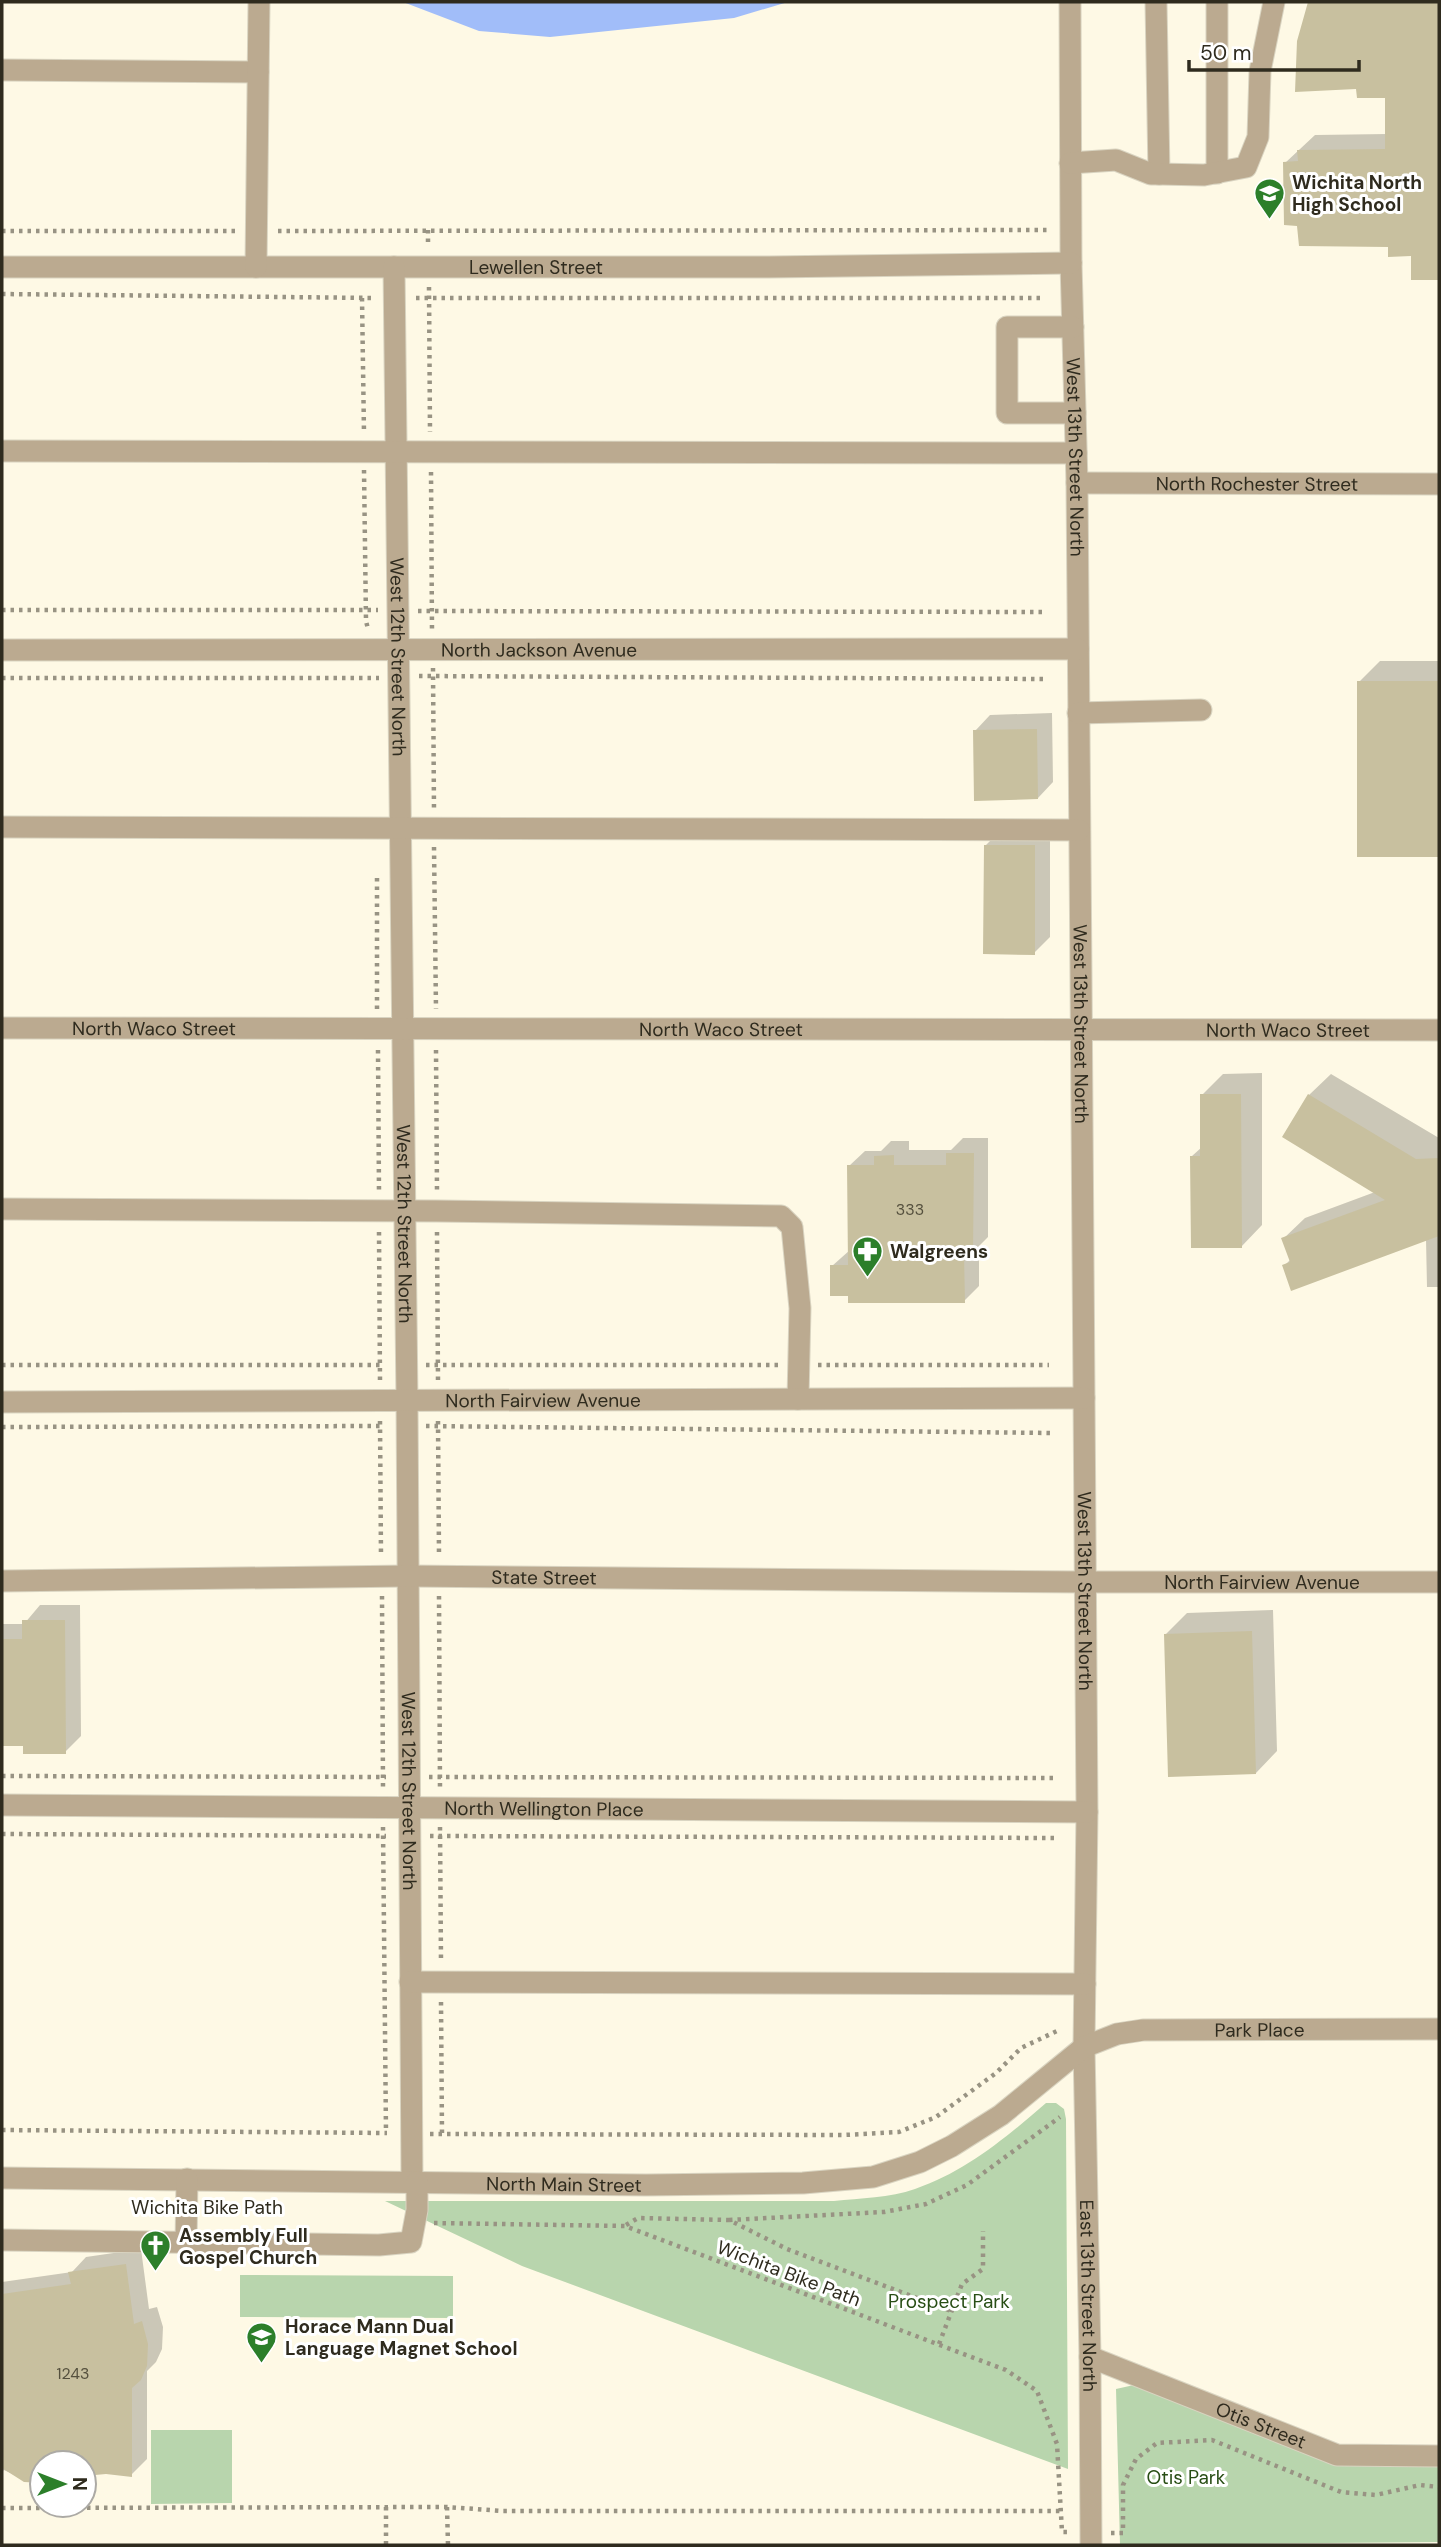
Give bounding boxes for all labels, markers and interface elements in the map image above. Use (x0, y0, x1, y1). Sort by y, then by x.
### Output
scale bar (1189, 28, 1359, 72)
text: 50 m (1200, 39, 1251, 67)
place label: Wichita North High School (1292, 170, 1422, 217)
school or university icon: Wichita North High School (1252, 176, 1286, 220)
street label: Lewellen Street (469, 255, 603, 280)
street label: West 13th Street North (1061, 357, 1090, 557)
street label: North Rochester Street (1156, 471, 1358, 497)
street label: West 12th Street North (384, 557, 412, 757)
street label: North Jackson Avenue (441, 637, 637, 663)
street label: West 13th Street North (1068, 924, 1094, 1124)
street label: North Waco Street (72, 1016, 236, 1041)
street label: North Waco Street (639, 1017, 803, 1042)
street label: North Waco Street (1206, 1018, 1370, 1043)
street label: West 12th Street North (391, 1124, 418, 1324)
house number: 333 (896, 1199, 924, 1220)
pharmacy icon: Walgreens (850, 1234, 884, 1278)
place label: Walgreens (890, 1239, 988, 1264)
street label: North Fairview Avenue (445, 1388, 641, 1413)
street label: West 13th Street North (1072, 1491, 1098, 1691)
street label: State Street (491, 1565, 597, 1591)
street label: North Fairview Avenue (1164, 1570, 1360, 1595)
street label: West 12th Street North (396, 1691, 422, 1891)
street label: North Wellington Place (444, 1796, 644, 1822)
street label: Park Place (1215, 2017, 1305, 2043)
street label: North Main Street (486, 2171, 642, 2198)
street label: Wichita Bike Path (131, 2195, 283, 2220)
street label: East 13th Street North (1074, 2200, 1102, 2392)
place label: Assembly Full Gospel Church (179, 2223, 317, 2270)
church icon: Assembly Full Gospel Church (139, 2229, 173, 2273)
street label: Wichita Bike Path (713, 2235, 864, 2312)
park label: Prospect Park (888, 2289, 1010, 2314)
place label: Horace Mann Dual Language Magnet School (285, 2314, 517, 2361)
school or university icon: Horace Mann Dual Language Magnet School (245, 2320, 279, 2364)
house number: 1243 (56, 2363, 90, 2384)
street label: Otis Street (1212, 2396, 1310, 2455)
north arrow (28, 2449, 98, 2519)
park label: Otis Park (1147, 2465, 1226, 2490)
text: N (67, 2477, 92, 2491)

